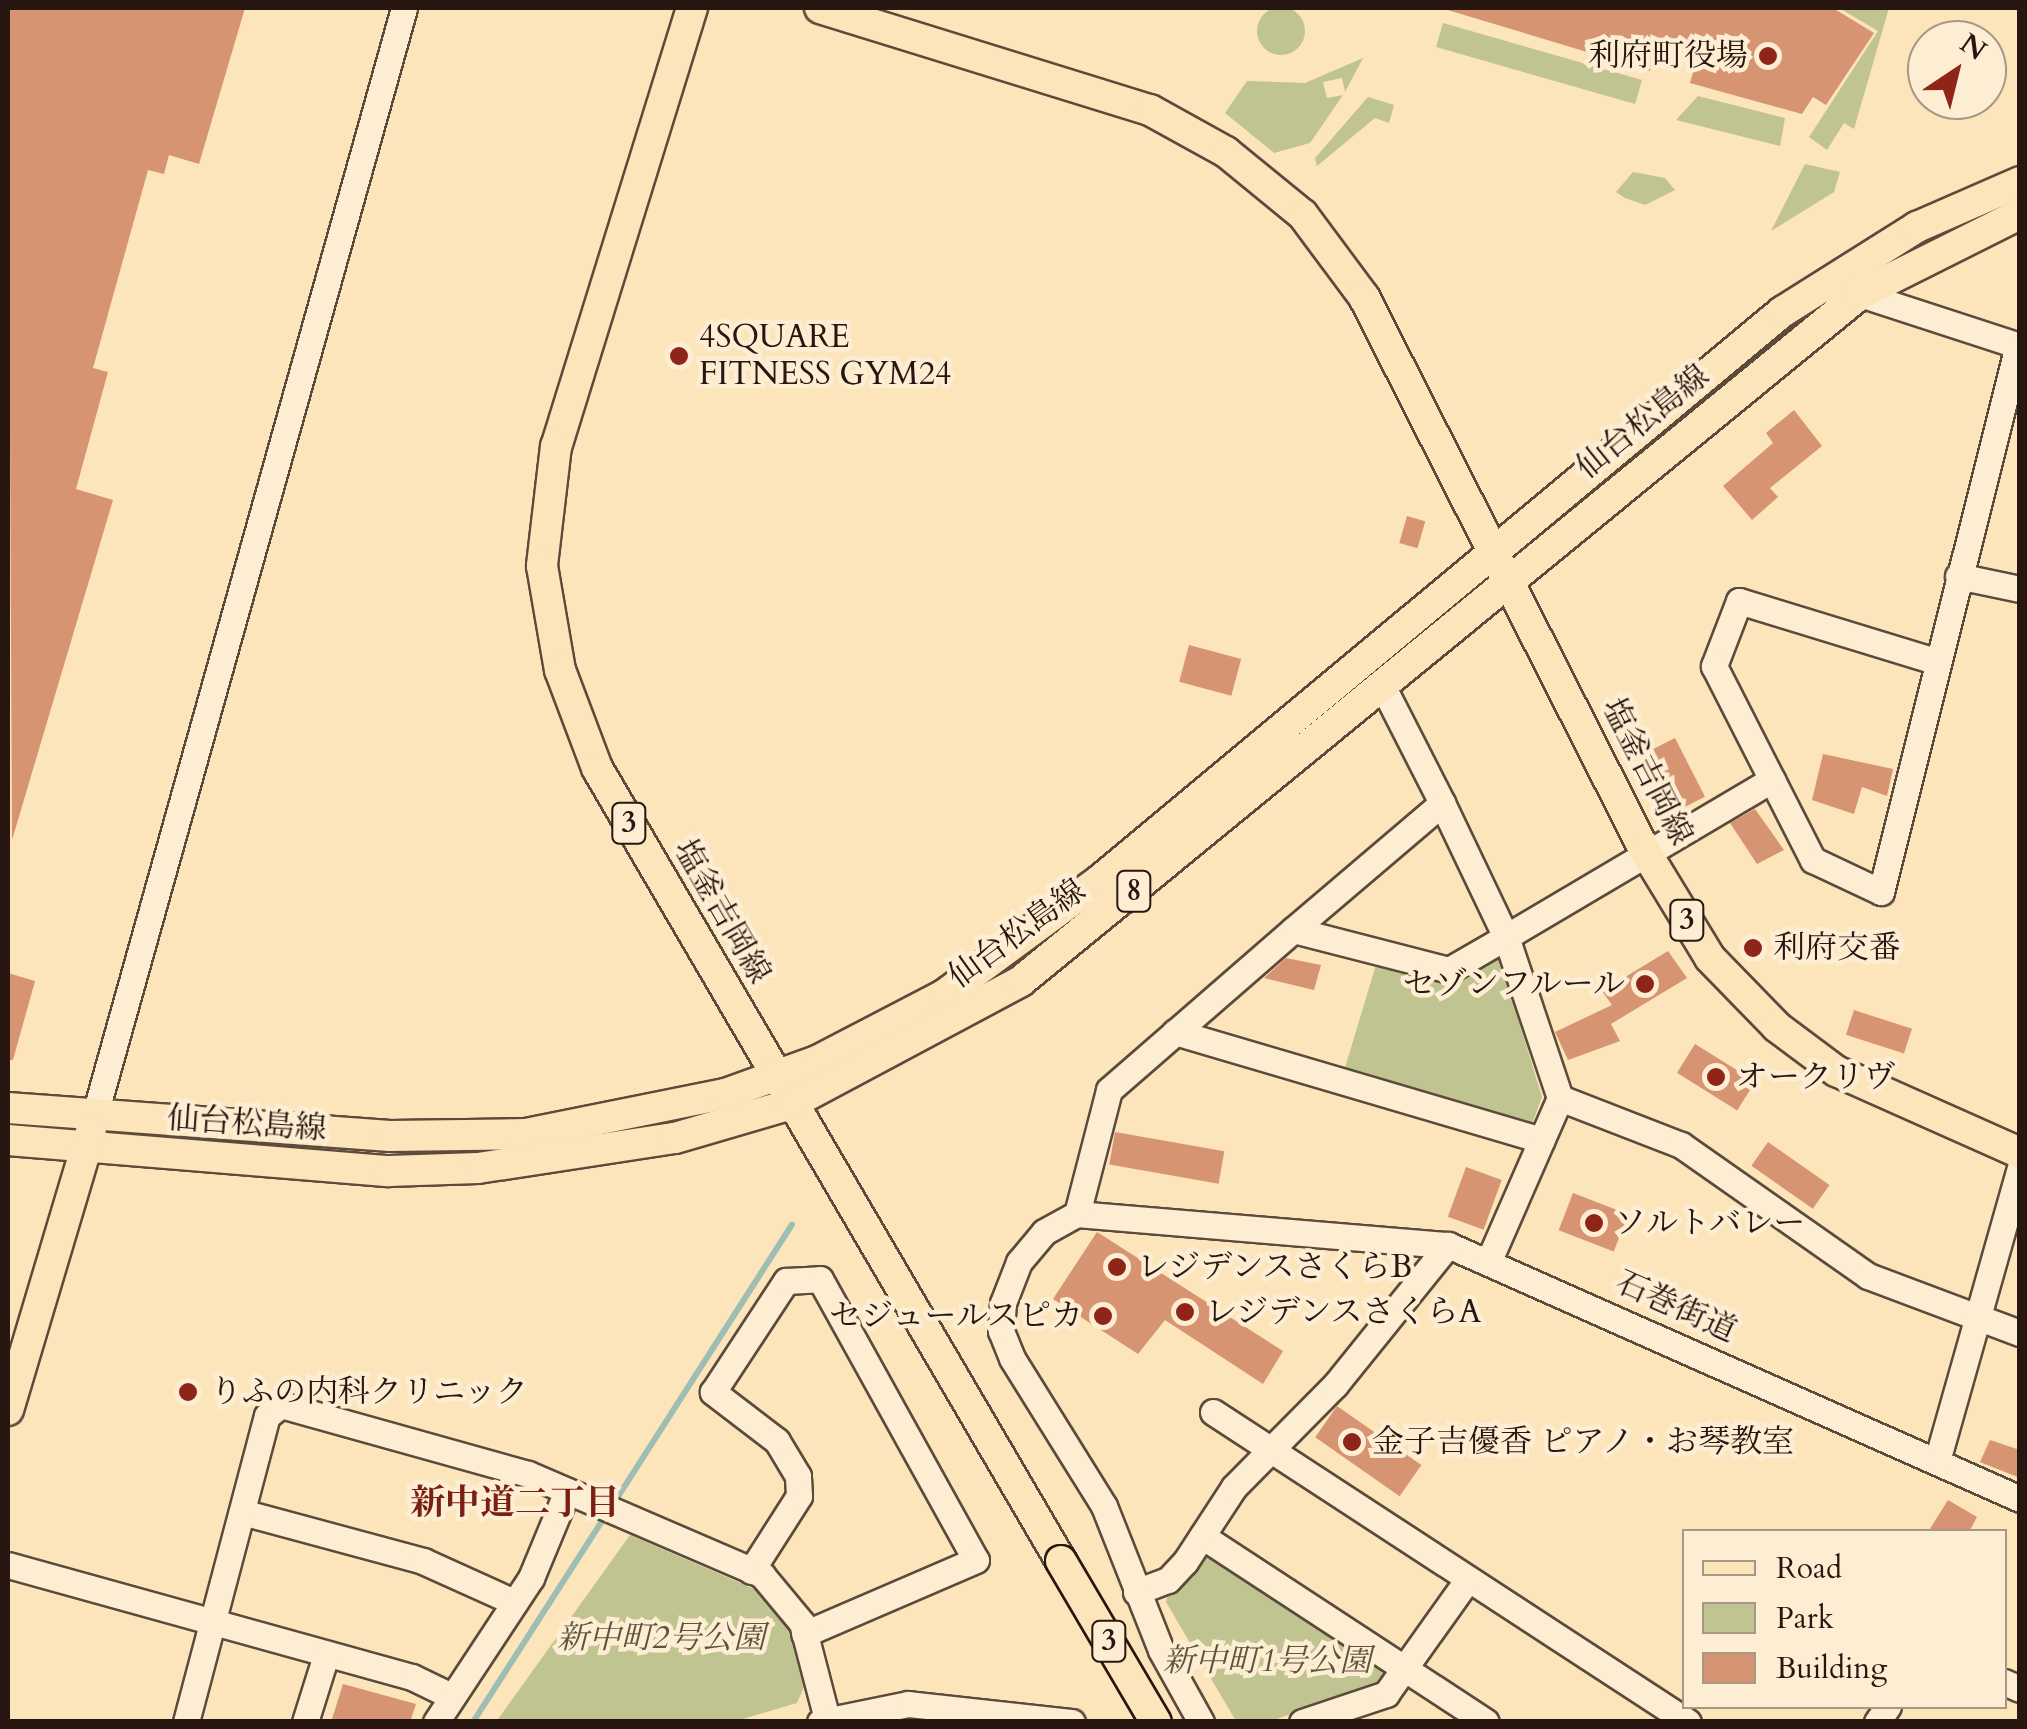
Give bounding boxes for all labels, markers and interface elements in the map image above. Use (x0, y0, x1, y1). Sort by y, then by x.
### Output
north arrow (1907, 20, 2007, 120)
text: N (1952, 25, 1994, 70)
place label: 利府町役場 (1588, 37, 1748, 75)
marker: 利府町役場 (1757, 45, 1779, 67)
place label: 4SQUARE FITNESS GYM24 (699, 319, 951, 394)
marker: 4SQUARE FITNESS GYM24 (668, 345, 690, 367)
street label: 仙台松島線 (1569, 357, 1717, 487)
street label: 塩釜吉岡線 (1594, 692, 1700, 852)
road number: 3 (609, 798, 649, 848)
street label: 塩釜吉岡線 (665, 833, 779, 991)
road number: 8 (1114, 866, 1154, 916)
street label: 仙台松島線 (941, 871, 1093, 997)
road number: 3 (1667, 895, 1707, 945)
place label: 利府交番 (1773, 929, 1901, 967)
marker: 利府交番 (1742, 937, 1764, 959)
place label: セゾンフルール (1401, 965, 1625, 1003)
marker: セゾンフルール (1634, 973, 1656, 995)
place label: オークリヴ (1736, 1058, 1896, 1096)
marker: オークリヴ (1705, 1066, 1727, 1088)
street label: 仙台松島線 (166, 1099, 328, 1149)
place label: ソルトバレー (1614, 1204, 1806, 1242)
marker: ソルトバレー (1583, 1212, 1605, 1234)
place label: レジデンスさくらB (1137, 1248, 1415, 1286)
marker: レジデンスさくらB (1106, 1256, 1128, 1278)
street label: 石巻街道 (1610, 1263, 1742, 1351)
place label: レジデンスさくらA (1205, 1293, 1484, 1331)
place label: セジュールスピカ (827, 1297, 1083, 1335)
marker: レジデンスさくらA (1174, 1301, 1196, 1323)
marker: セジュールスピカ (1092, 1305, 1114, 1327)
place label: りふの内科クリニック (210, 1373, 530, 1411)
marker: りふの内科クリニック (175, 1379, 201, 1405)
place label: 金子吉優香 ピアノ・お琴教室 (1372, 1423, 1797, 1461)
marker: 金子吉優香 ピアノ・お琴教室 (1341, 1431, 1363, 1453)
district label: 新中道二丁目 (410, 1482, 620, 1524)
legend (1682, 1529, 2007, 1709)
text: Road (1776, 1548, 1842, 1589)
text: Park (1776, 1598, 1834, 1639)
road number: 3 (1089, 1616, 1129, 1666)
park label: 新中町2号公園 (557, 1619, 765, 1657)
park label: 新中町1号公園 (1163, 1642, 1371, 1680)
text: Building (1776, 1648, 1887, 1689)

